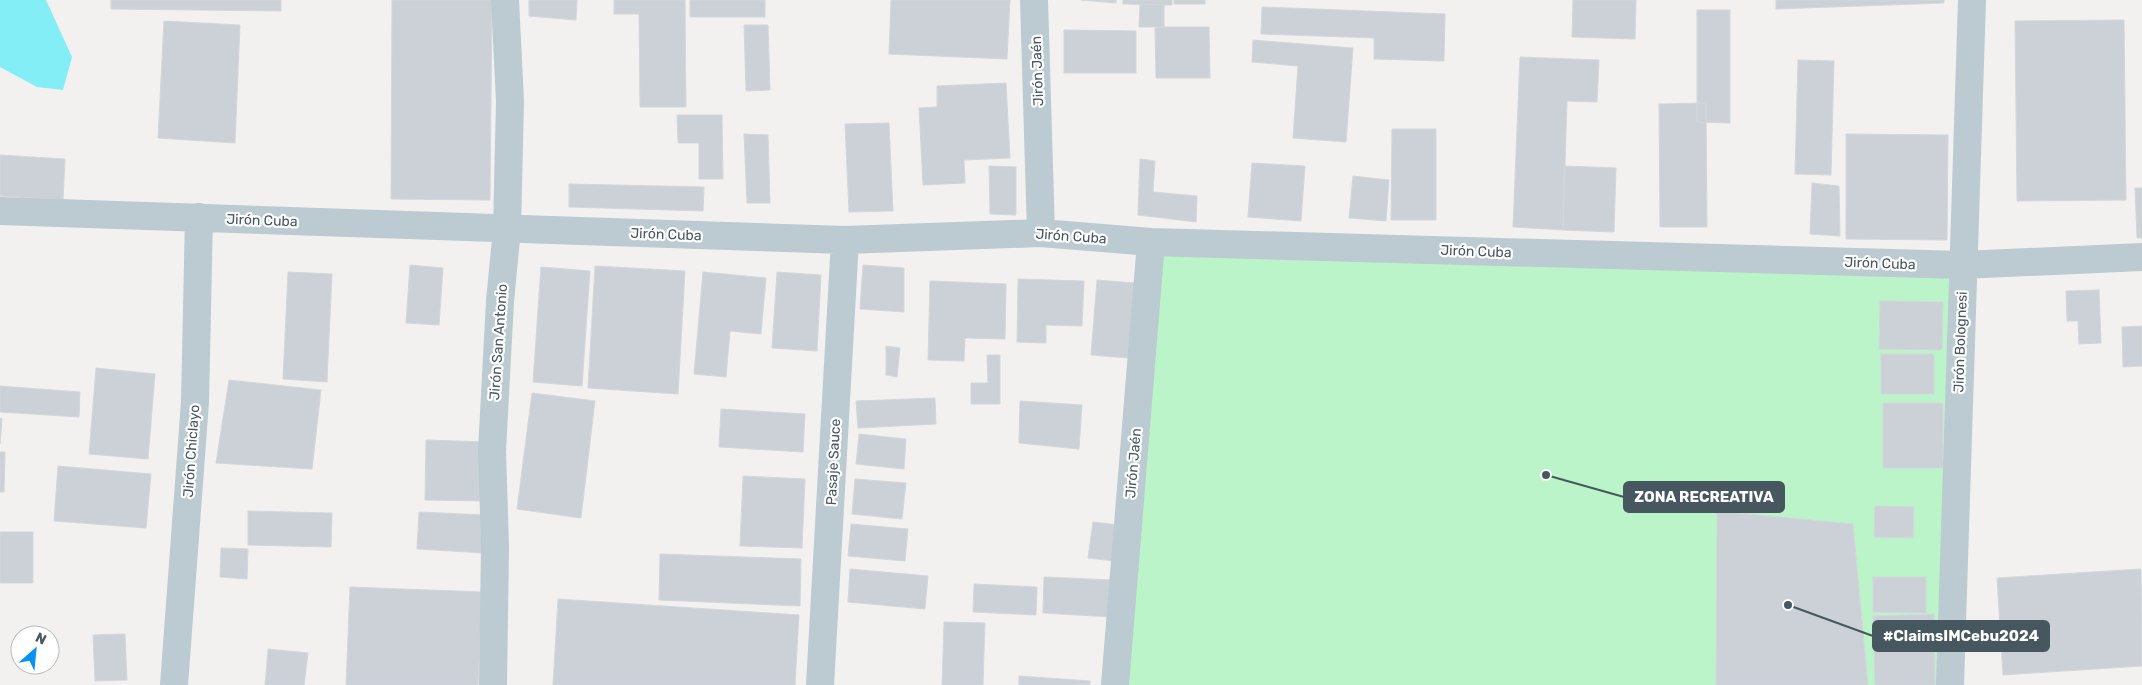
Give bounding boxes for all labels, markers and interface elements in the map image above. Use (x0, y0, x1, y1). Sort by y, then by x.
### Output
street label: Jirón Jaén (1028, 36, 1047, 106)
street label: Jirón Cuba (226, 211, 298, 230)
street label: Jirón Cuba (630, 225, 702, 244)
street label: Jirón Cuba (1035, 226, 1107, 247)
street label: Jirón Cuba (1440, 242, 1512, 261)
street label: Jirón Cuba (1844, 254, 1916, 273)
street label: Jirón San Antonio (486, 283, 511, 401)
street label: Jirón Bolognesi (1950, 291, 1971, 393)
street label: Jirón Chiclayo (180, 404, 203, 498)
street label: Pasaje Sauce (823, 418, 844, 506)
street label: Jirón Jaén (1122, 427, 1145, 499)
callout: ZONA RECREATIVA (1624, 482, 1784, 512)
text: ZONA RECREATIVA (1634, 488, 1774, 506)
callout: #ClaimsIMCebu2024 (1873, 621, 2049, 651)
north arrow (10, 625, 60, 675)
text: #ClaimsIMCebu2024 (1883, 627, 2039, 645)
text: N (32, 629, 49, 649)

